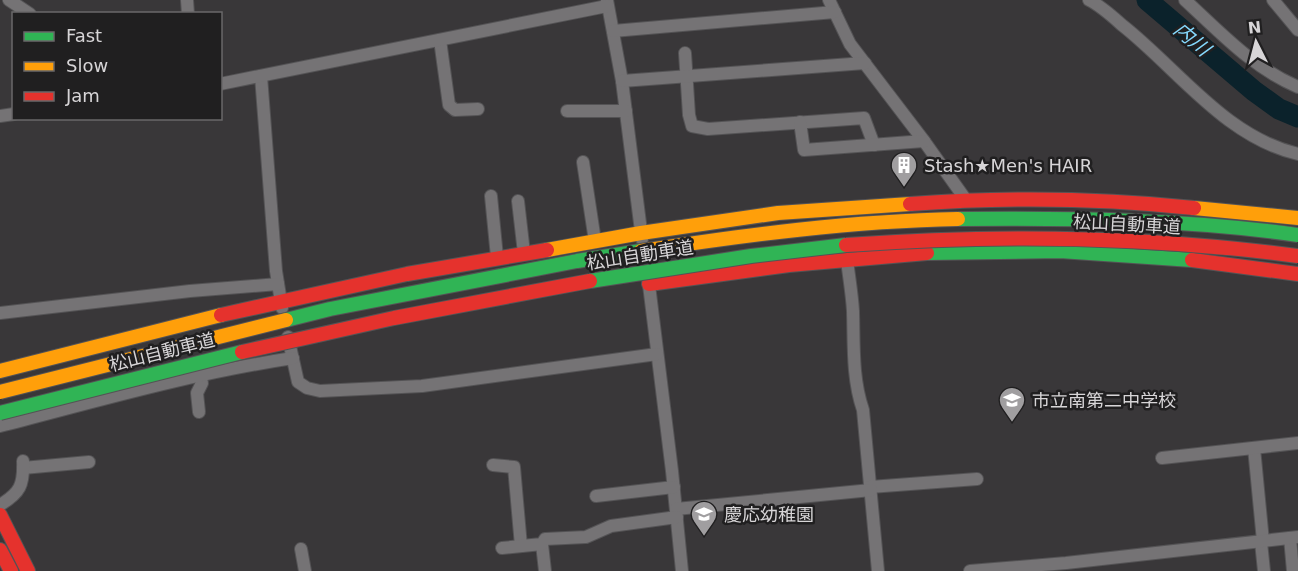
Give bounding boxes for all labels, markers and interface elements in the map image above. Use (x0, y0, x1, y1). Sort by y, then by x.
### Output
legend (12, 12, 222, 120)
north arrow (1226, 12, 1286, 72)
water label: 内川 (1169, 17, 1217, 62)
text: N (1247, 17, 1262, 38)
text: Fast (66, 25, 102, 46)
text: Slow (66, 55, 108, 76)
text: Jam (65, 85, 100, 106)
building icon: Stash★Men's HAIR (889, 150, 919, 188)
place label: Stash★Men's HAIR (924, 155, 1092, 176)
street label: 松山自動車道 (1073, 211, 1181, 237)
street label: 松山自動車道 (585, 236, 695, 274)
street label: 松山自動車道 (107, 329, 217, 375)
school or university icon: 市立南第二中学校 (997, 385, 1027, 423)
place label: 市立南第二中学校 (1032, 390, 1176, 411)
school or university icon: 慶応幼稚園 (689, 499, 719, 537)
place label: 慶応幼稚園 (724, 504, 814, 525)

